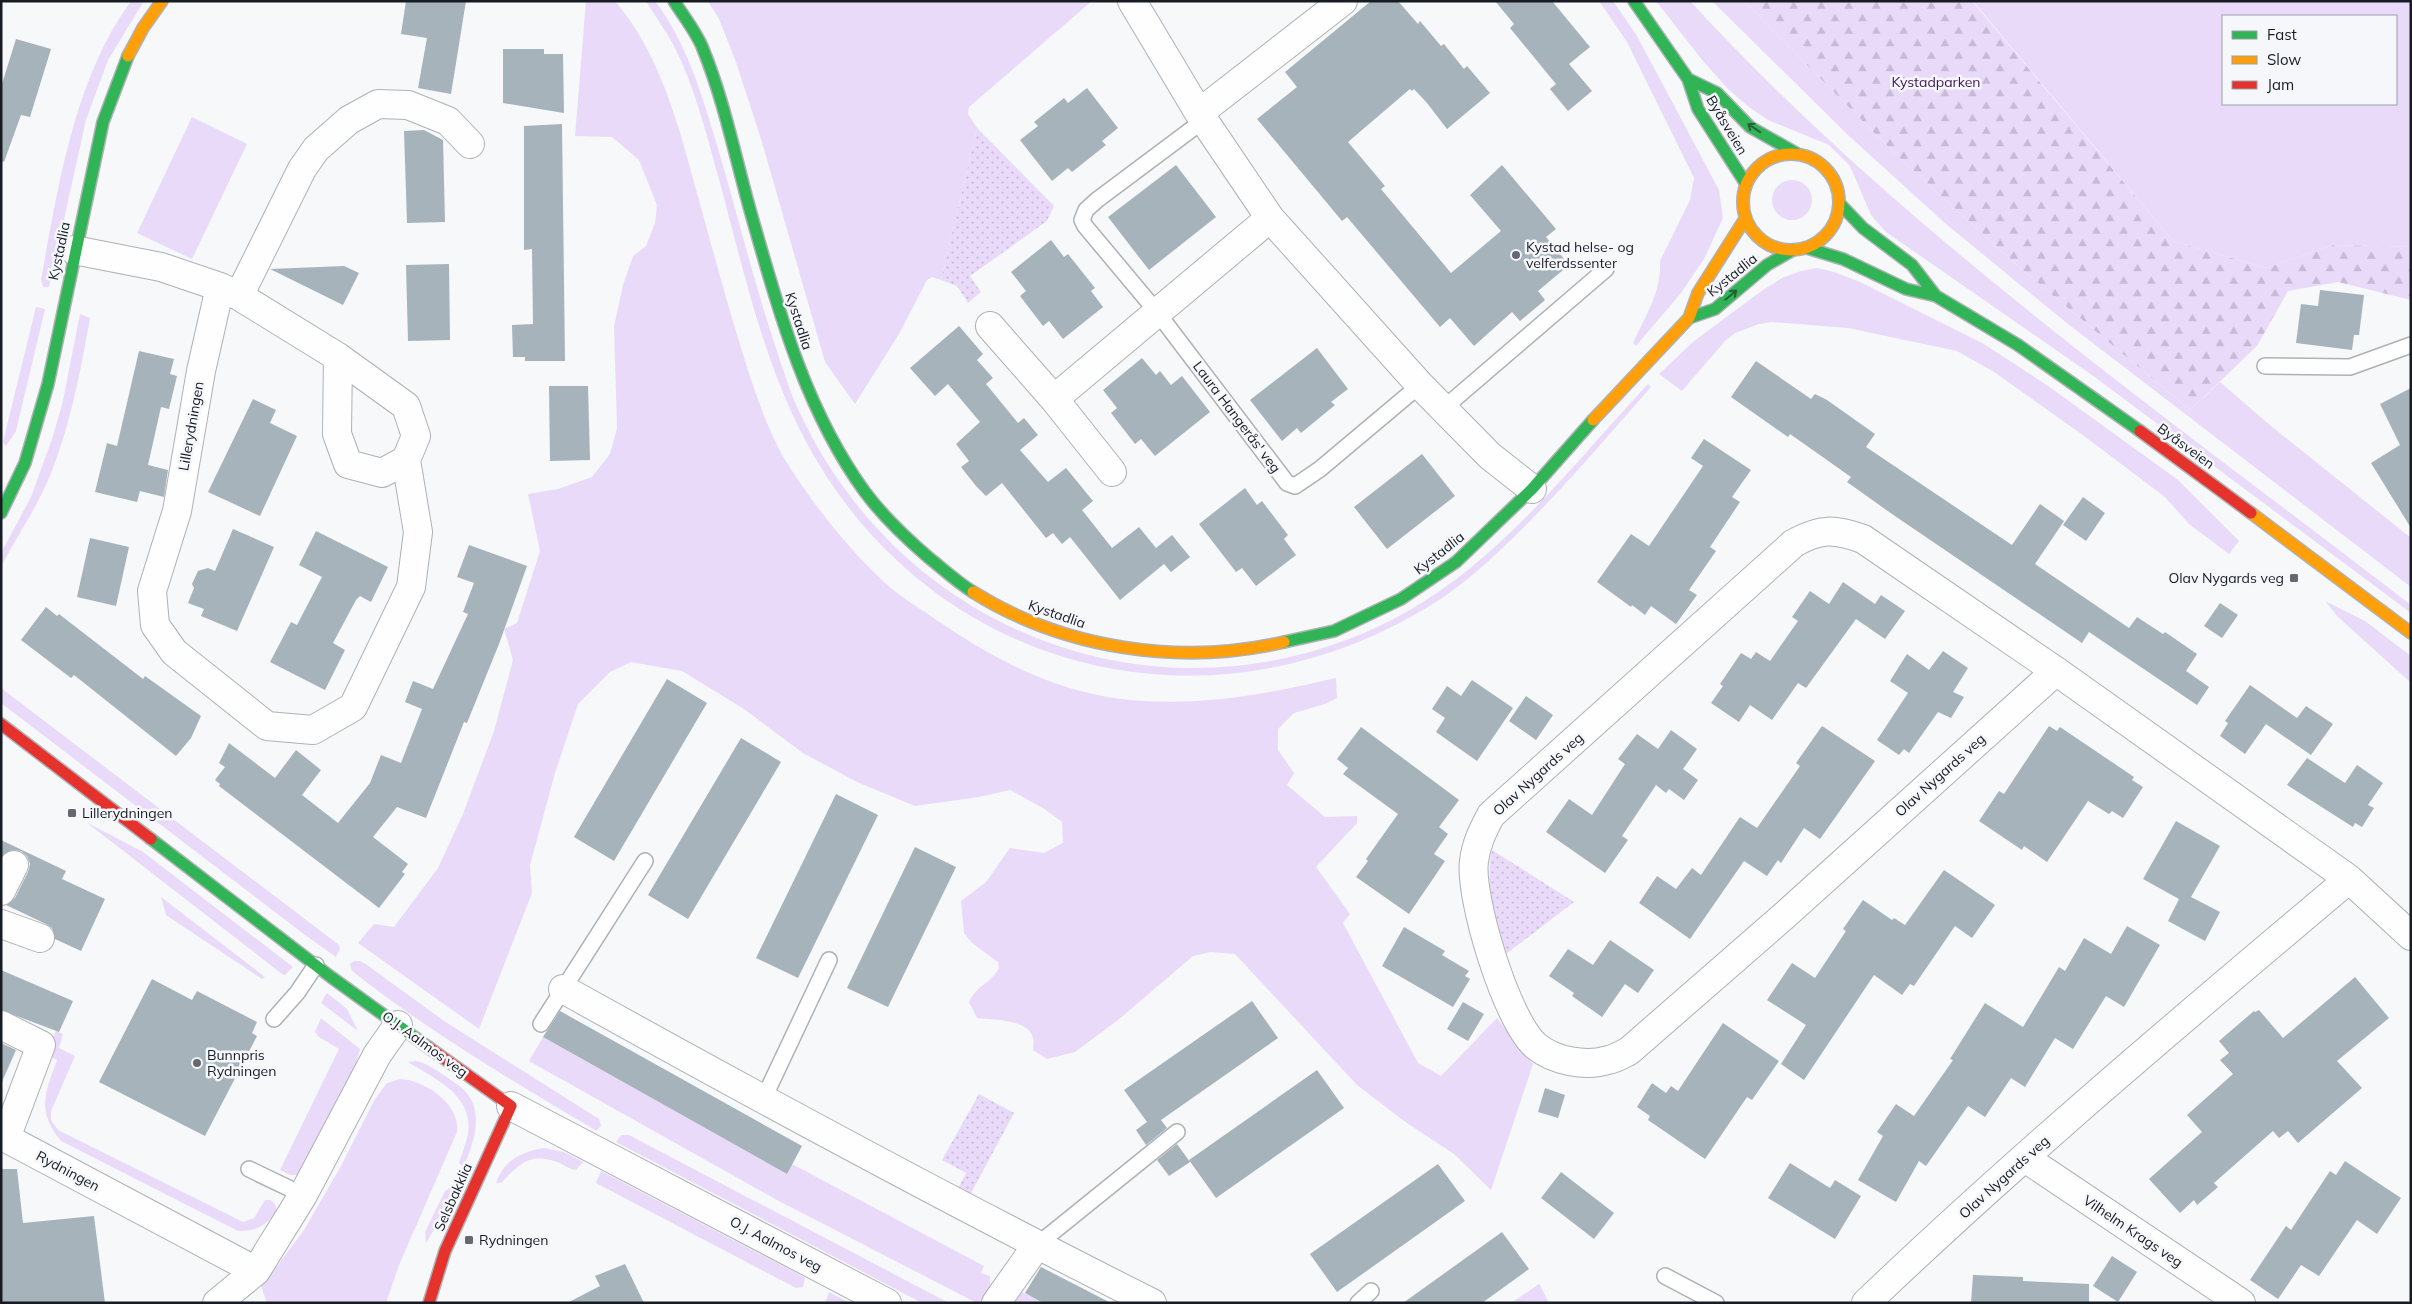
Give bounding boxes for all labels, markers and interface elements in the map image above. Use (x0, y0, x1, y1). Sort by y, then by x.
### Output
legend (2222, 15, 2397, 105)
text: Fast (2267, 25, 2297, 44)
text: Slow (2267, 50, 2301, 69)
park label: Kystadparken (1891, 73, 1981, 91)
text: Jam (2267, 75, 2294, 94)
street label: Byåsveien (1702, 92, 1752, 158)
one-way arrow (1747, 123, 1761, 133)
street label: Kystadlia (44, 220, 74, 282)
place label: Kystad helse- og velferdssenter (1526, 238, 1634, 272)
marker: Kystad helse- og velferdssenter (1510, 249, 1522, 261)
street label: Kystadlia (1703, 249, 1761, 301)
street label: Kystadlia (781, 290, 817, 352)
one-way arrow (1724, 290, 1737, 301)
street label: Laura Hangerås' veg (1189, 358, 1285, 476)
street label: Lillerydningen (174, 380, 208, 472)
street label: Byåsveien (2154, 419, 2218, 473)
street label: Kystadlia (1410, 528, 1468, 578)
place label: Olav Nygards veg (2168, 569, 2284, 587)
marker: Olav Nygards veg (2288, 572, 2300, 584)
street label: Kystadlia (1026, 596, 1088, 632)
street label: Olav Nygards veg (1489, 729, 1587, 819)
street label: Olav Nygards veg (1891, 730, 1989, 820)
place label: Lillerydningen (82, 804, 172, 822)
marker: Lillerydningen (66, 807, 78, 819)
street label: O.J. Aalmos veg (379, 1007, 471, 1081)
place label: Bunnpris Rydningen (207, 1046, 276, 1080)
marker: Bunnpris Rydningen (191, 1057, 203, 1069)
street label: Olav Nygards veg (1955, 1132, 2053, 1222)
street label: Rydningen (33, 1147, 103, 1195)
street label: Selsbakklia (430, 1160, 476, 1234)
street label: Vilhelm Krags veg (2080, 1191, 2186, 1271)
street label: O.J. Aalmos veg (727, 1212, 825, 1276)
place label: Rydningen (479, 1231, 548, 1249)
marker: Rydningen (463, 1234, 475, 1246)

